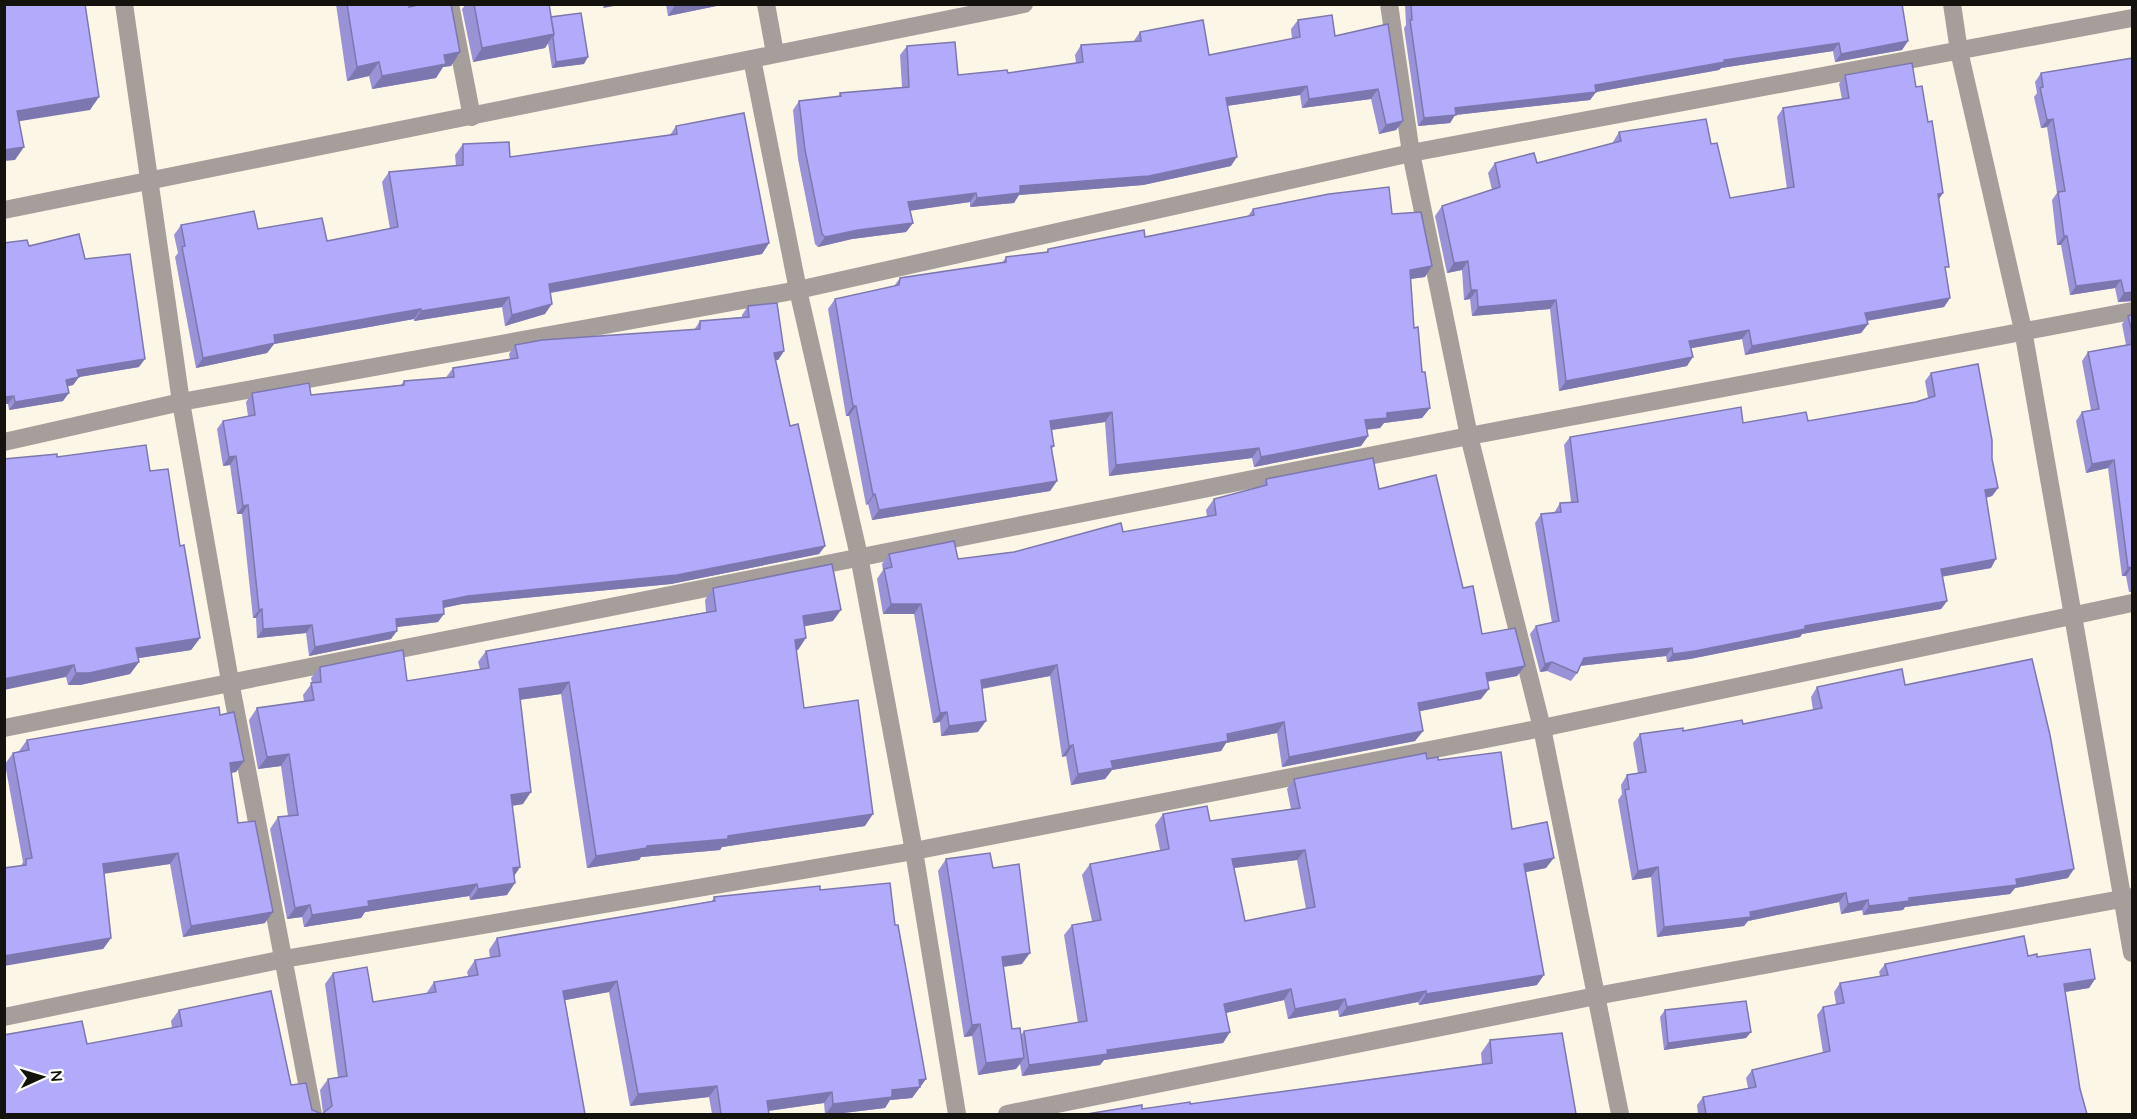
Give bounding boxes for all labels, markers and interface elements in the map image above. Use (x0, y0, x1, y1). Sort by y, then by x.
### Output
north arrow (12, 1047, 72, 1107)
text: N (47, 1069, 67, 1083)

